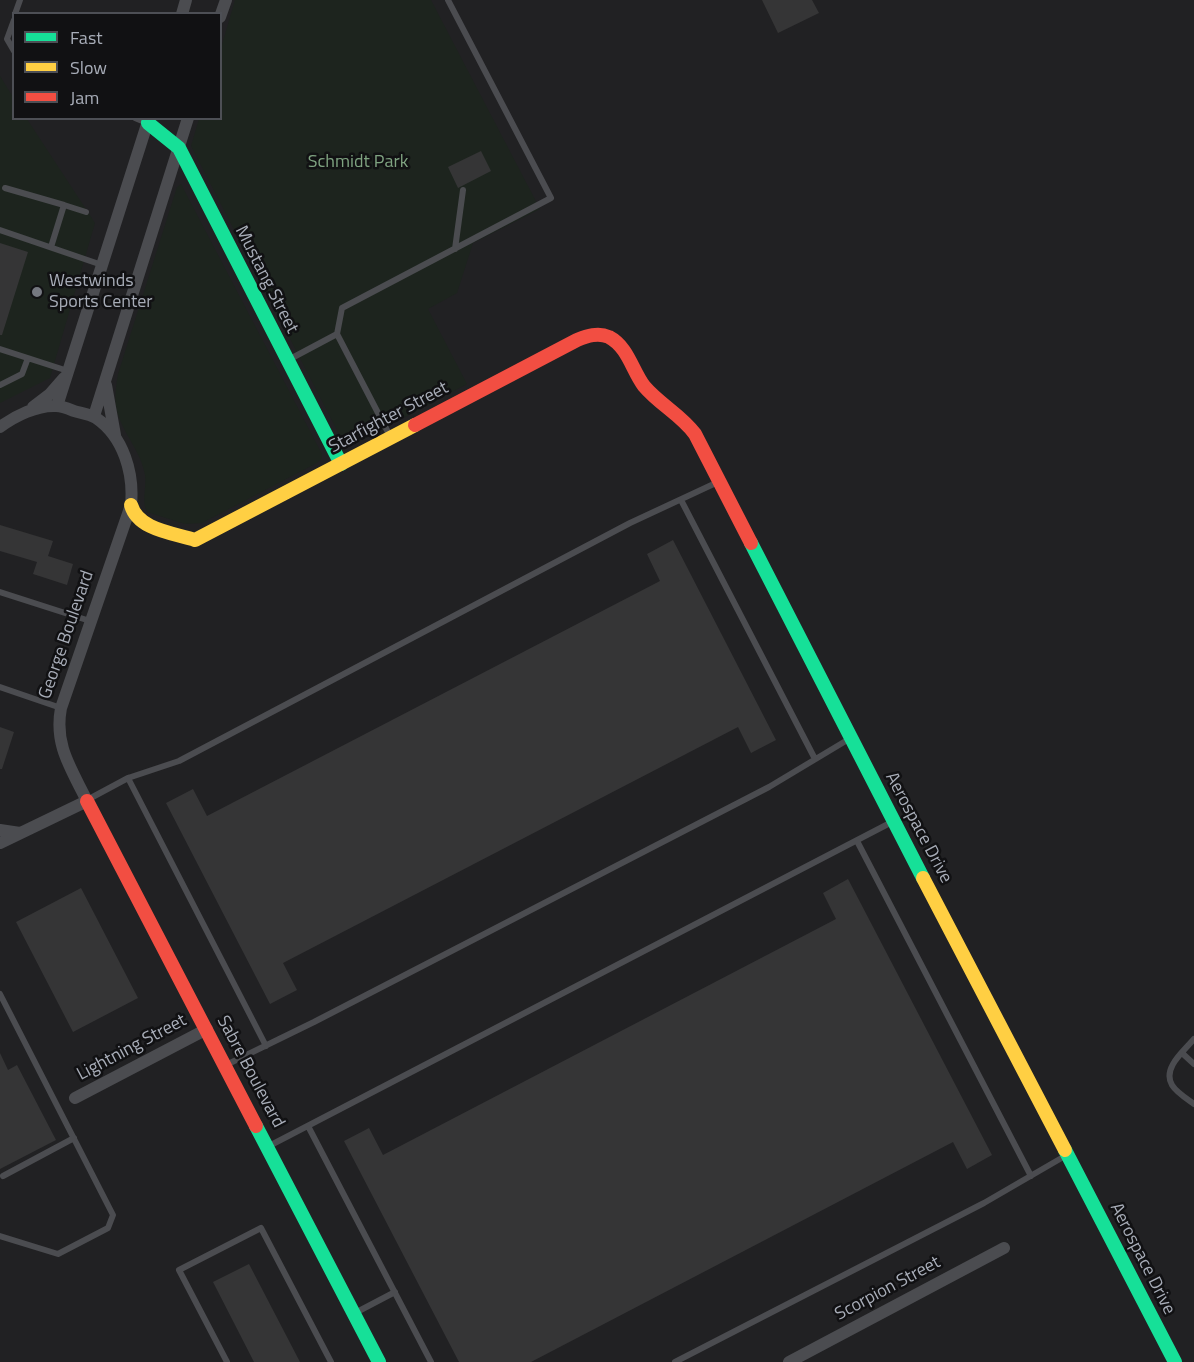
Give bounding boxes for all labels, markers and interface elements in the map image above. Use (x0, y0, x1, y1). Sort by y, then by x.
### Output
legend (12, 12, 222, 120)
text: Fast (70, 24, 103, 51)
text: Slow (70, 54, 107, 81)
text: Jam (70, 84, 99, 111)
park label: Schmidt Park (308, 152, 408, 174)
street label: Mustang Street (230, 223, 302, 337)
place label: Westwinds Sports Center (49, 271, 153, 314)
marker: Westwinds Sports Center (30, 285, 44, 299)
street label: Starfighter Street (326, 377, 452, 459)
street label: George Boulevard (35, 568, 99, 702)
street label: Aerospace Drive (880, 769, 956, 887)
street label: Lightning Street (74, 1010, 190, 1086)
street label: Sabre Boulevard (211, 1012, 289, 1132)
street label: Aerospace Drive (1105, 1200, 1179, 1318)
street label: Scorpion Street (832, 1252, 944, 1326)

